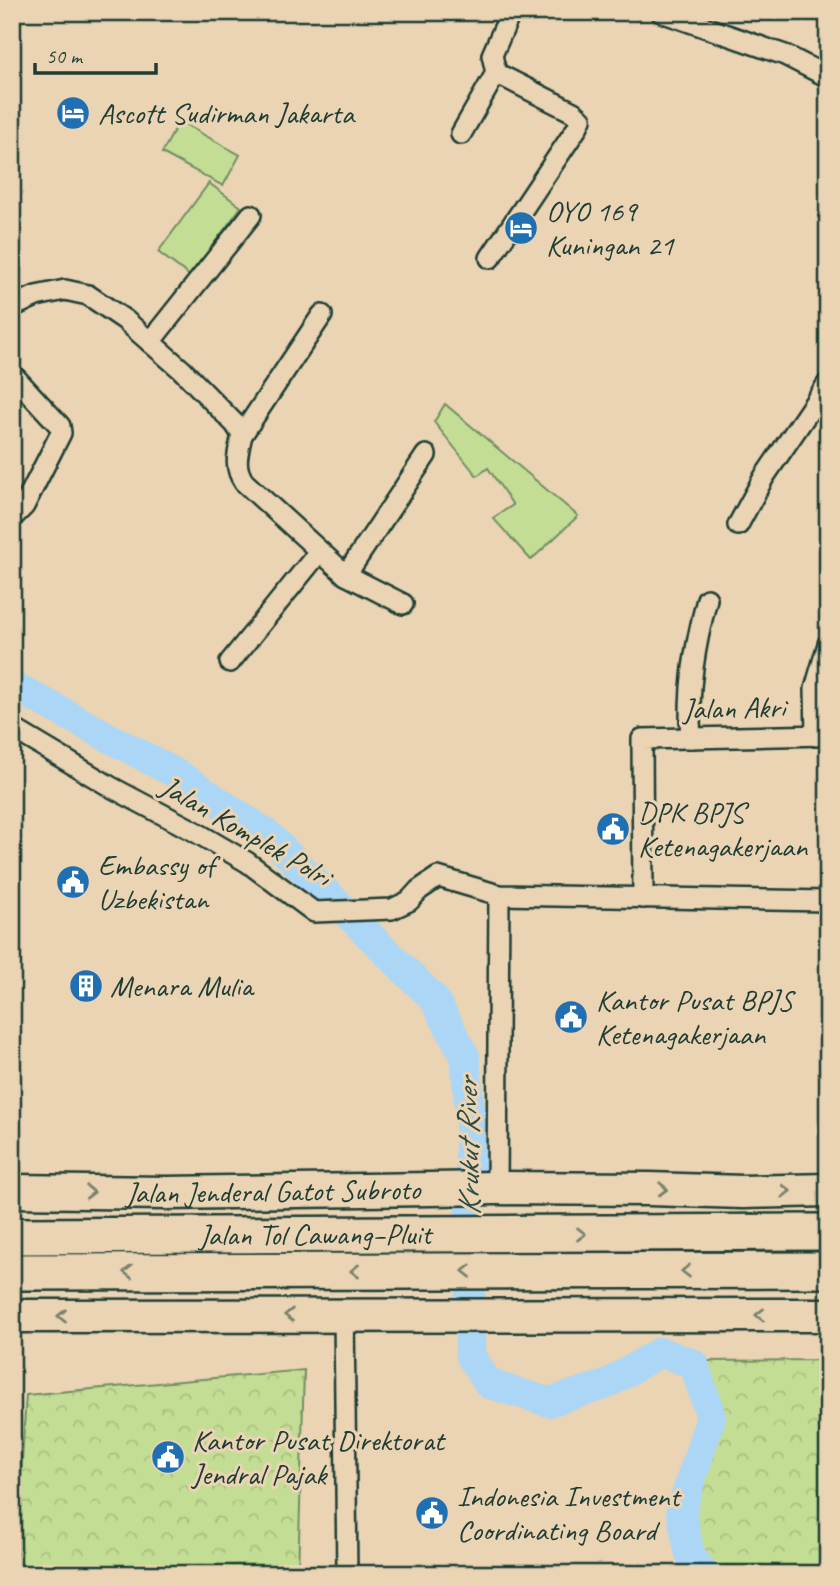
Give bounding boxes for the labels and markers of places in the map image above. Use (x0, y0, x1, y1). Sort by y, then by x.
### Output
hotel icon: Ascott Sudirman Jakarta (54, 94, 92, 132)
place label: Ascott Sudirman Jakarta (98, 94, 356, 132)
place label: OYO 169 Kuningan 21 (546, 192, 675, 264)
hotel icon: OYO 169 Kuningan 21 (502, 209, 540, 247)
place label: DPK BPJS Ketenagakerjaan (638, 793, 809, 865)
public building icon: DPK BPJS Ketenagakerjaan (594, 810, 632, 848)
place label: Embassy of Uzbekistan (98, 846, 221, 918)
public building icon: Embassy of Uzbekistan (54, 863, 92, 901)
building icon: Menara Mulia (67, 967, 105, 1005)
place label: Menara Mulia (110, 967, 255, 1005)
place label: Kantor Pusat BPJS Ketenagakerjaan (596, 981, 796, 1053)
public building icon: Kantor Pusat BPJS Ketenagakerjaan (552, 998, 590, 1036)
place label: Kantor Pusat Direktorat Jendral Pajak (190, 1421, 447, 1493)
public building icon: Kantor Pusat Direktorat Jendral Pajak (149, 1438, 187, 1476)
place label: Indonesia Investment Coordinating Board (457, 1477, 682, 1549)
public building icon: Indonesia Investment Coordinating Board (413, 1494, 451, 1532)

